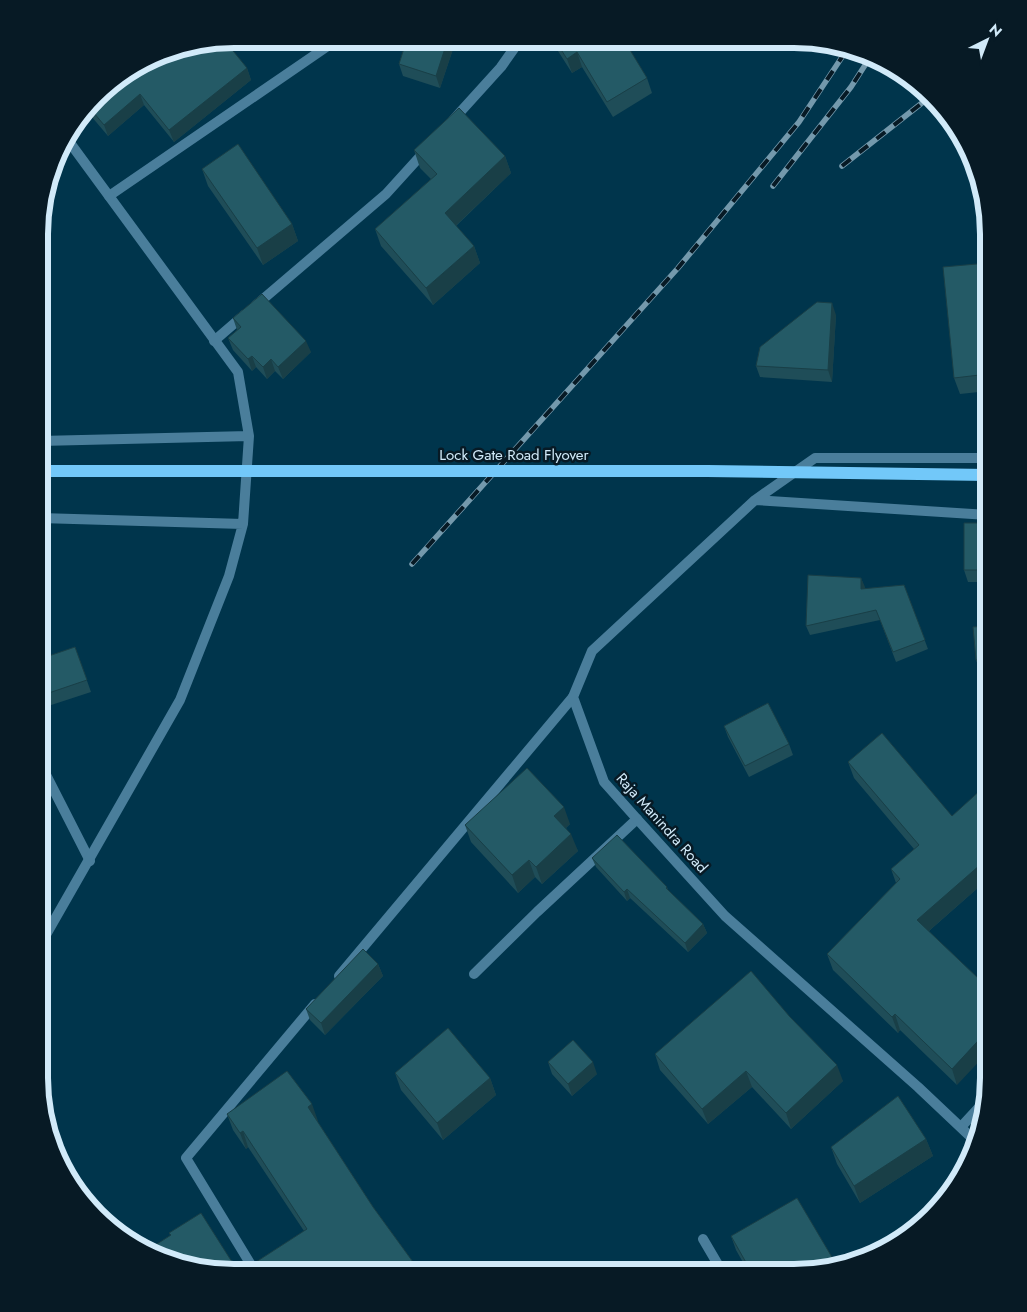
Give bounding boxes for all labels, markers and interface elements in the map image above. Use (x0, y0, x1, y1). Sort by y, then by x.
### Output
north arrow (962, 15, 1012, 65)
text: N (985, 19, 1007, 41)
street label: Lock Gate Road Flyover (439, 444, 589, 466)
street label: Raja Manindra Road (611, 768, 713, 878)

